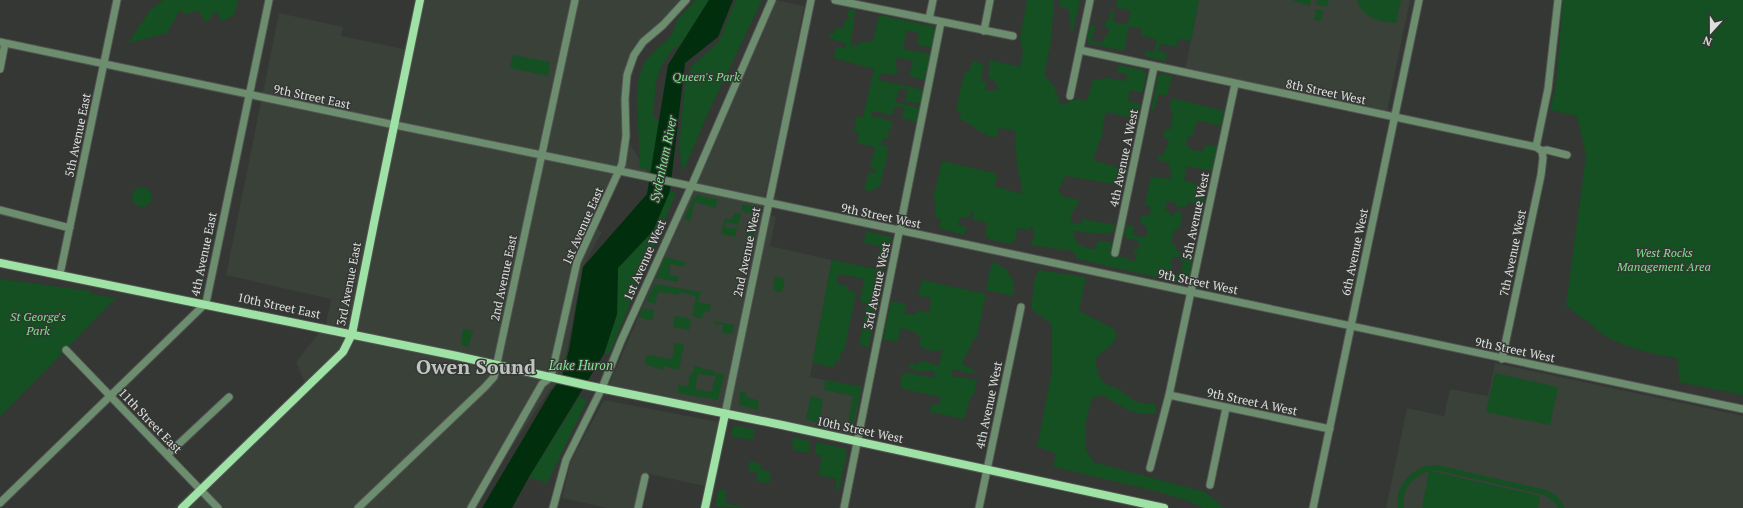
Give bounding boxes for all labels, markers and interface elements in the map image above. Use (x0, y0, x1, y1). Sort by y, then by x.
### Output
north arrow (1691, 12, 1731, 52)
text: N (1700, 33, 1714, 49)
park label: Queen's Park (672, 69, 740, 84)
street label: 8th Street West (1285, 76, 1368, 107)
street label: 9th Street East (272, 81, 353, 112)
street label: 5th Avenue East (61, 91, 94, 178)
street label: 4th Avenue A West (1106, 107, 1141, 208)
water label: Sydenham River (645, 113, 681, 204)
street label: 5th Avenue West (1179, 170, 1212, 261)
street label: 1st Avenue East (559, 184, 607, 267)
street label: 9th Street West (840, 200, 923, 231)
street label: 2nd Avenue West (730, 205, 763, 298)
street label: 6th Avenue West (1338, 206, 1371, 297)
street label: 7th Avenue West (1496, 208, 1529, 298)
street label: 4th Avenue East (187, 210, 220, 297)
street label: 1st Avenue West (620, 216, 669, 303)
street label: 2nd Avenue East (487, 233, 520, 322)
street label: 3rd Avenue East (333, 240, 364, 327)
street label: 3rd Avenue West (860, 240, 893, 331)
park label: West Rocks Management Area (1616, 245, 1711, 274)
street label: 9th Street West (1157, 266, 1240, 297)
street label: 10th Street East (236, 289, 323, 322)
park label: St George's Park (10, 309, 66, 338)
street label: 9th Street West (1474, 334, 1557, 365)
district label: Owen Sound (416, 353, 536, 380)
water label: Lake Huron (548, 356, 613, 374)
street label: 4th Avenue West (972, 359, 1005, 450)
street label: 11th Street East (115, 385, 186, 457)
street label: 9th Street A West (1205, 385, 1299, 419)
street label: 10th Street West (815, 413, 905, 446)

